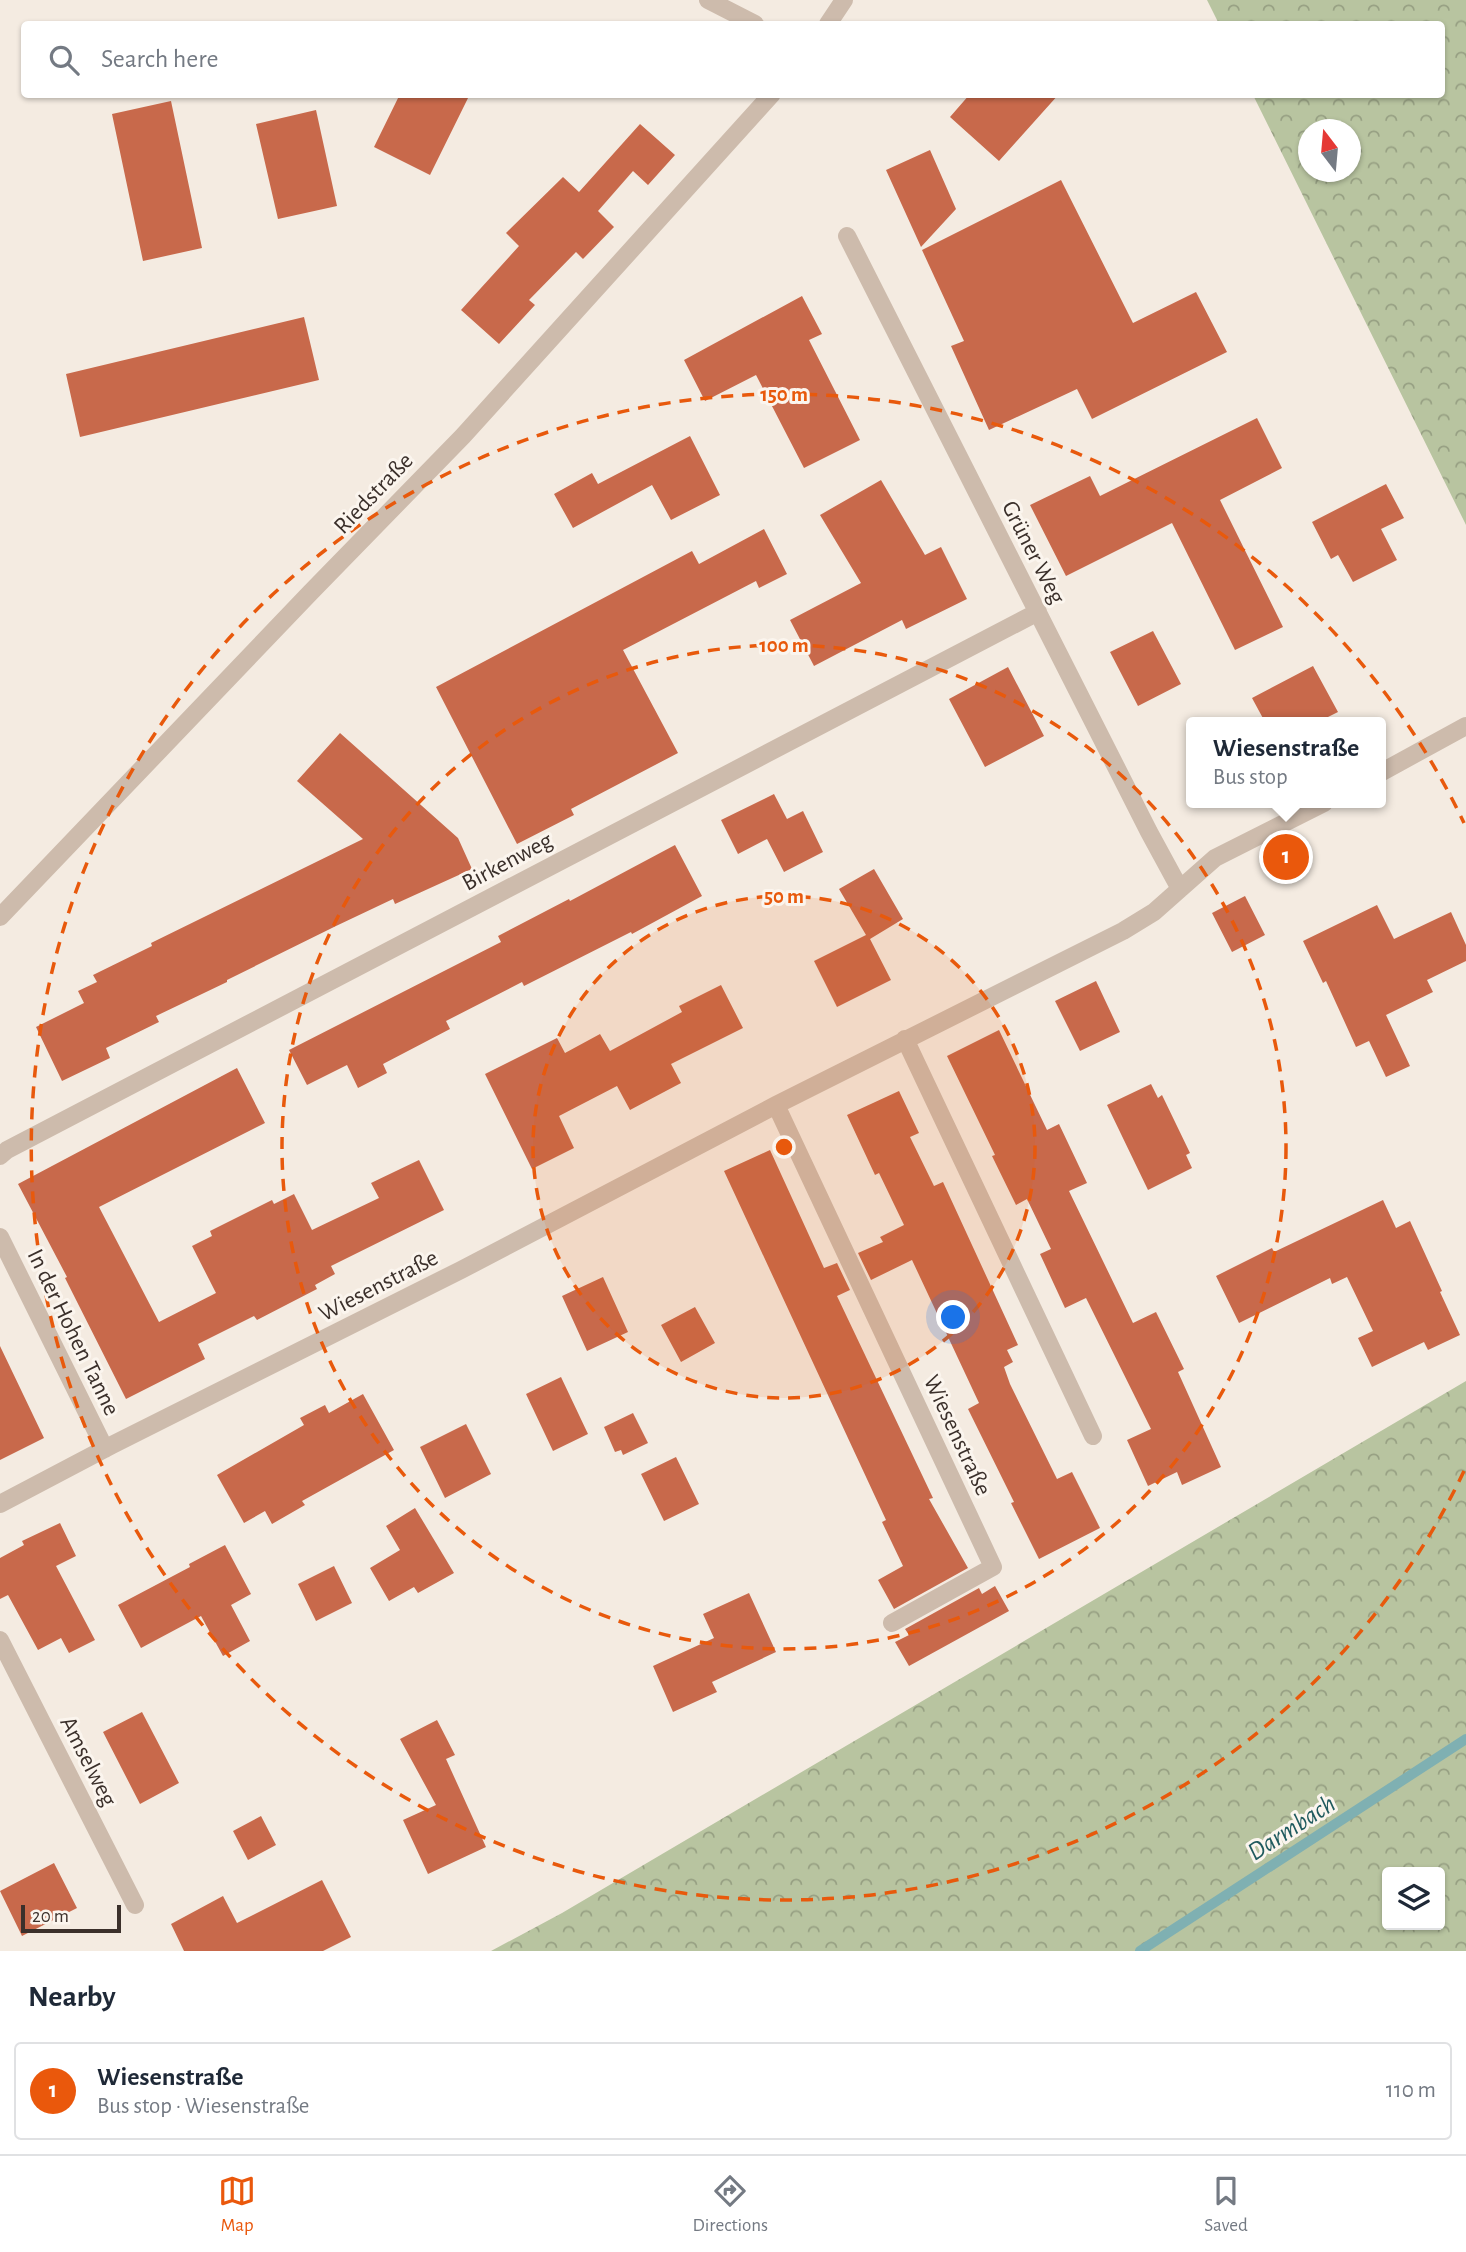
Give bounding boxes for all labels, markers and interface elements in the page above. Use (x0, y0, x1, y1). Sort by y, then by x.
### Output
search box (21, 21, 1445, 98)
icon: search (45, 41, 83, 79)
text: Search here (101, 46, 219, 72)
north arrow (1298, 119, 1361, 182)
text: 150 m (760, 384, 808, 405)
street label: Riedstraße (330, 449, 418, 539)
street label: Grüner Weg (997, 497, 1069, 608)
text: 100 m (759, 635, 809, 656)
popup (1186, 717, 1386, 808)
text: Wiesenstraße (1213, 735, 1359, 761)
text: Bus stop (1213, 766, 1288, 789)
street label: Birkenweg (458, 828, 557, 896)
pin: 1 (1263, 831, 1309, 883)
text: 50 m (764, 886, 804, 907)
centre of rings (772, 1135, 796, 1159)
street label: In der Hohen Tanne (22, 1245, 124, 1419)
street label: Wiesenstraße (315, 1246, 442, 1326)
your location (936, 1300, 970, 1334)
street label: Wiesenstraße (919, 1371, 995, 1499)
street label: Amselweg (55, 1713, 121, 1810)
water label: Darmbach (1243, 1790, 1340, 1866)
map controls (1382, 1867, 1445, 1930)
button: layers (1382, 1867, 1445, 1930)
scale bar (21, 1902, 121, 1934)
text: 20 m (32, 1907, 69, 1926)
text: Nearby (28, 1982, 116, 2012)
text: Wiesenstraße (97, 2064, 243, 2090)
text: 1 (49, 2079, 57, 2102)
text: 110 m (1386, 2079, 1436, 2102)
text: Bus stop · Wiesenstraße (97, 2095, 309, 2118)
tab: Map (218, 2172, 256, 2237)
tab: Directions (692, 2172, 768, 2237)
tab: Saved (1204, 2172, 1248, 2237)

